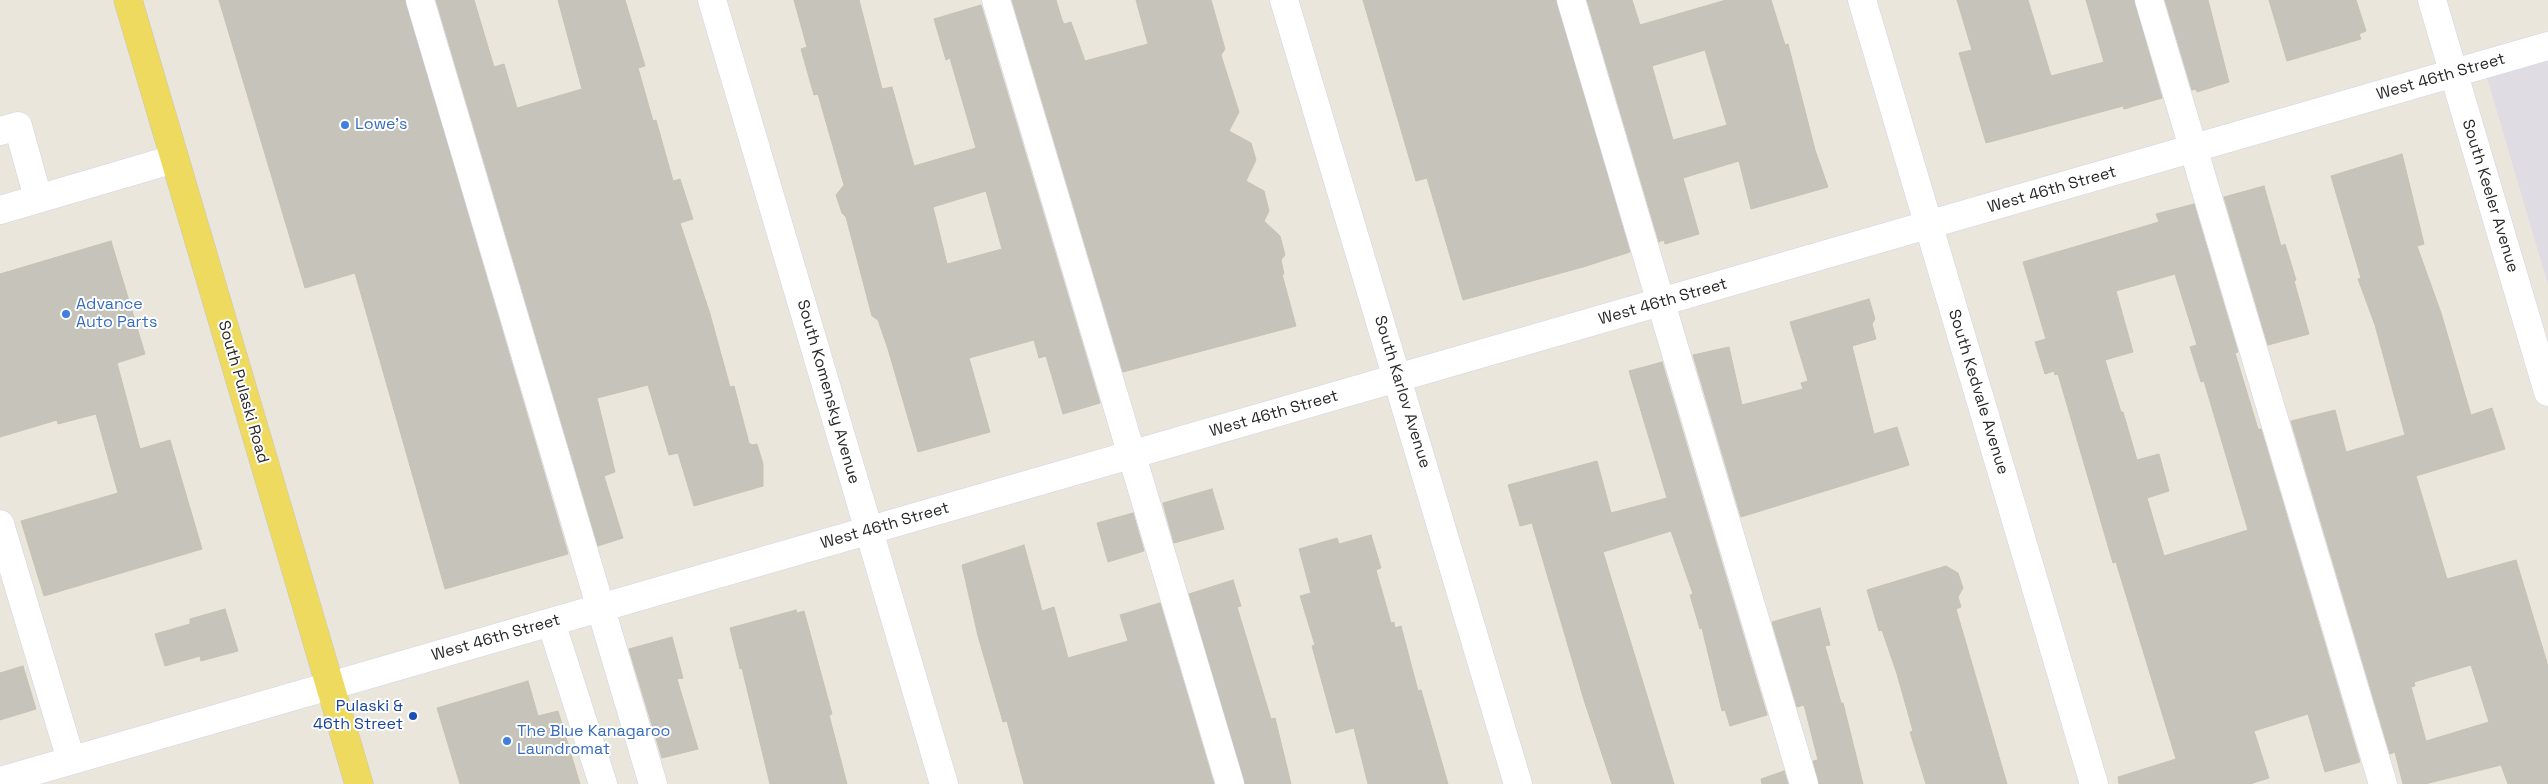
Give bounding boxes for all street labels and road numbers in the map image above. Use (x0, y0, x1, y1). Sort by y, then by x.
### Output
street label: West 46th Street (2374, 49, 2508, 105)
street label: South Keeler Avenue (2458, 117, 2522, 275)
street label: West 46th Street (1985, 162, 2119, 218)
street label: West 46th Street (1596, 274, 1730, 330)
street label: South Komensky Avenue (793, 298, 863, 486)
street label: South Kedvale Avenue (1944, 307, 2012, 477)
street label: South Karlov Avenue (1370, 313, 1434, 471)
street label: South Pulaski Road (213, 318, 273, 466)
street label: West 46th Street (1207, 386, 1341, 442)
street label: West 46th Street (818, 498, 952, 554)
street label: West 46th Street (429, 610, 563, 666)

